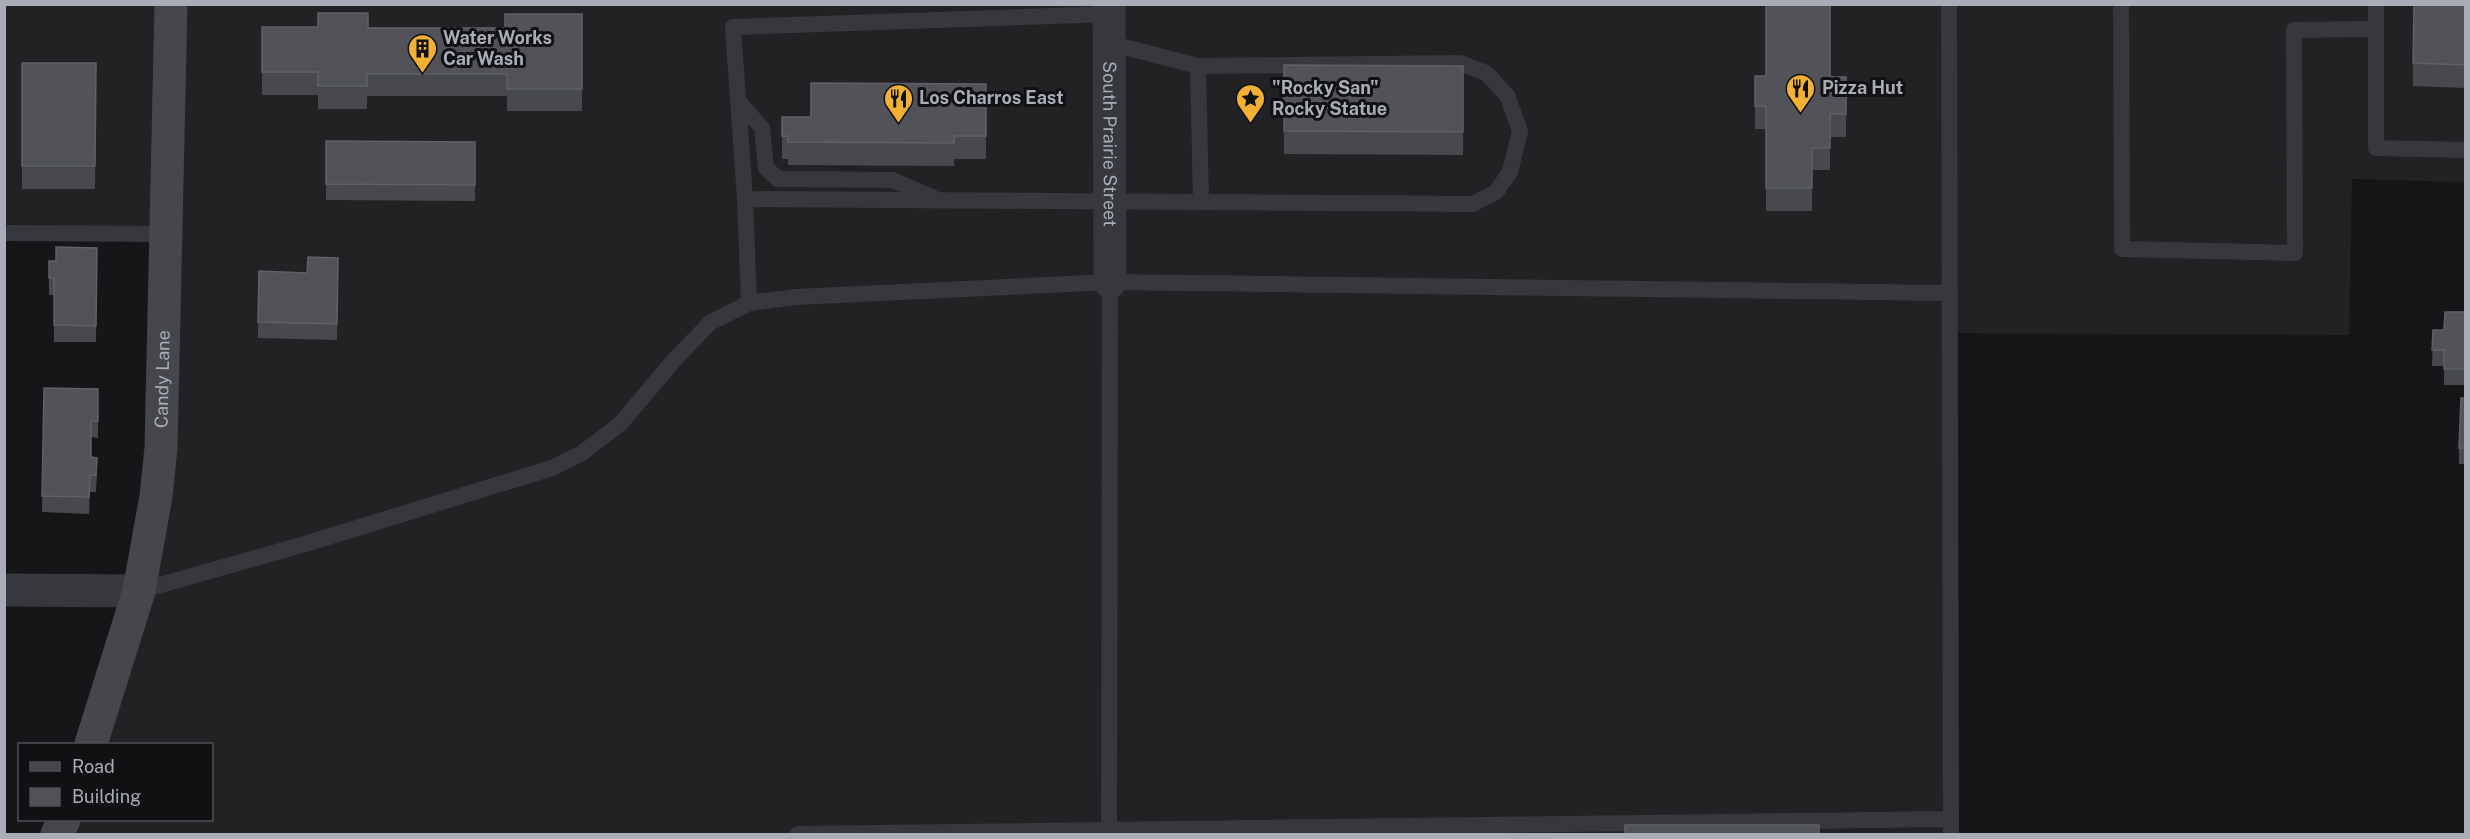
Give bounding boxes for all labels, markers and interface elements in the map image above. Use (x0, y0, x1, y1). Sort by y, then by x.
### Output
place label: Water Works Car Wash (443, 27, 552, 69)
building icon: Water Works Car Wash (406, 32, 438, 74)
street label: South Prairie Street (1099, 61, 1121, 227)
restaurant icon: Pizza Hut (1785, 72, 1817, 114)
place label: "Rocky San" Rocky Statue (1272, 77, 1387, 119)
place label: Pizza Hut (1822, 77, 1903, 98)
restaurant icon: Los Charros East (882, 82, 914, 124)
place icon: "Rocky San" Rocky Statue (1235, 82, 1267, 124)
place label: Los Charros East (919, 87, 1064, 108)
street label: Candy Lane (150, 330, 174, 428)
legend (18, 743, 213, 821)
text: Road (72, 756, 115, 777)
text: Building (72, 786, 141, 807)

